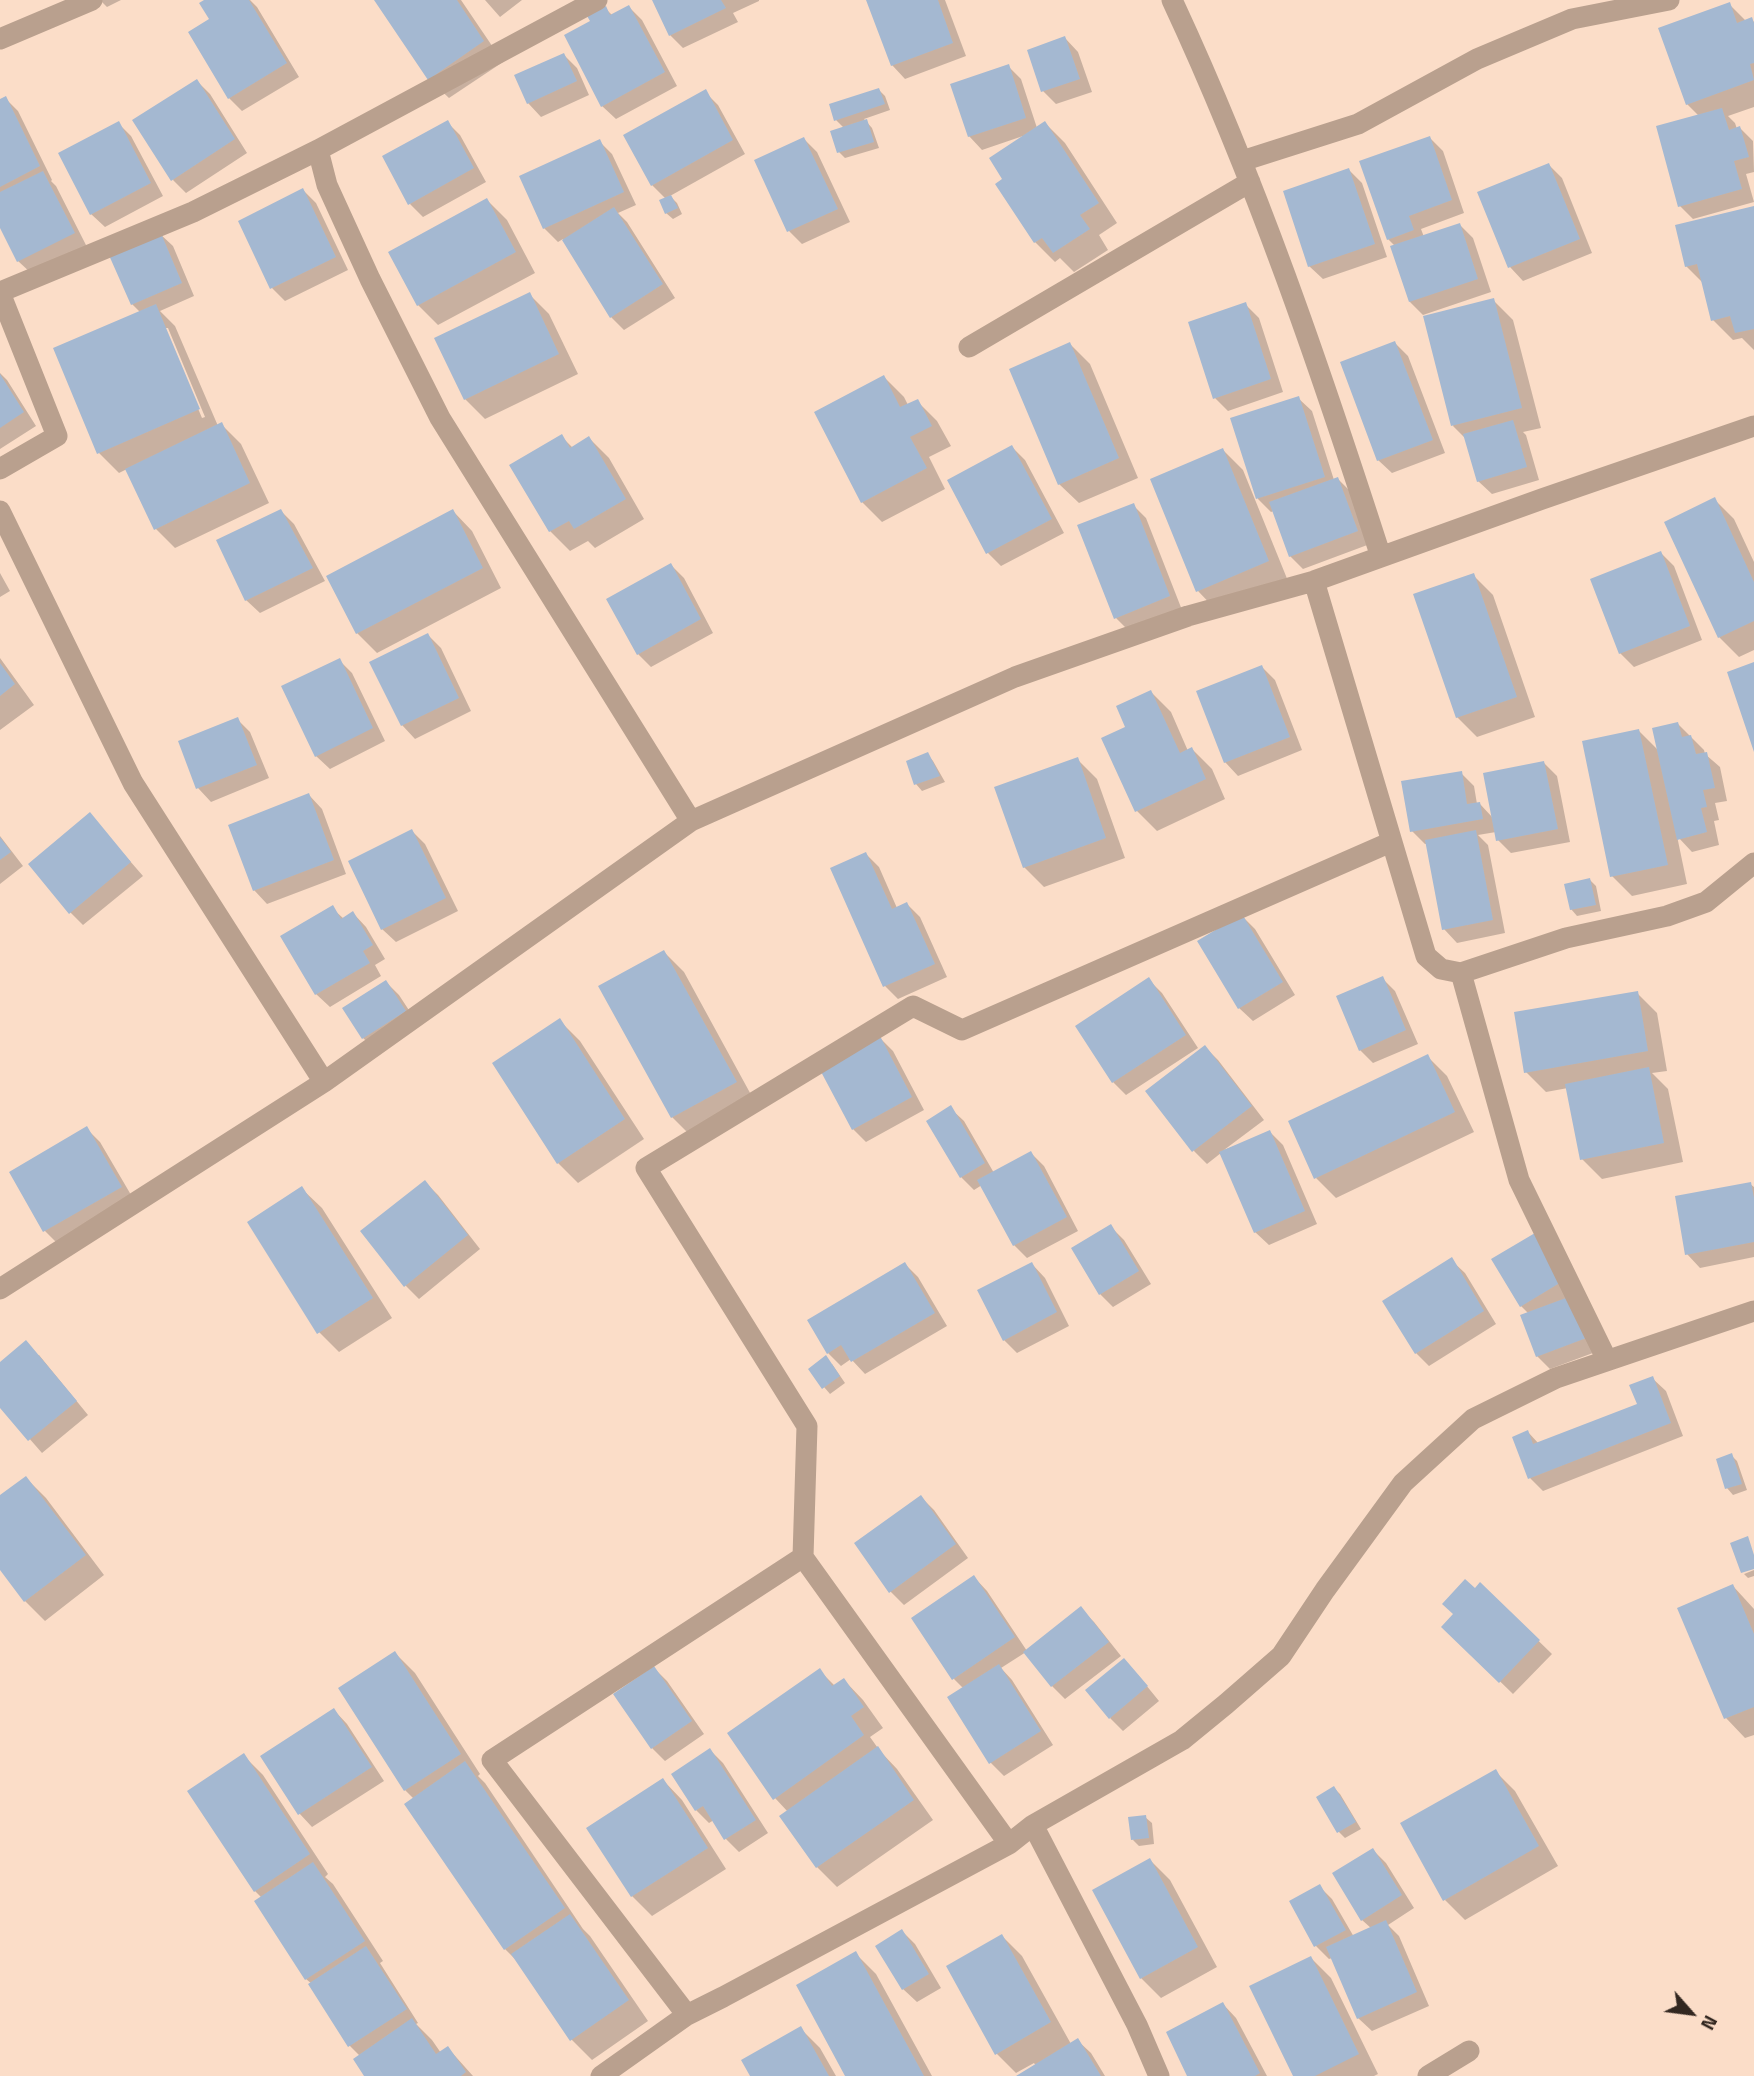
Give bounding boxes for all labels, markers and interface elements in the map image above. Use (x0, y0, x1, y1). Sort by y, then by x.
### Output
north arrow (1656, 1978, 1726, 2048)
text: N (1694, 2010, 1726, 2036)

